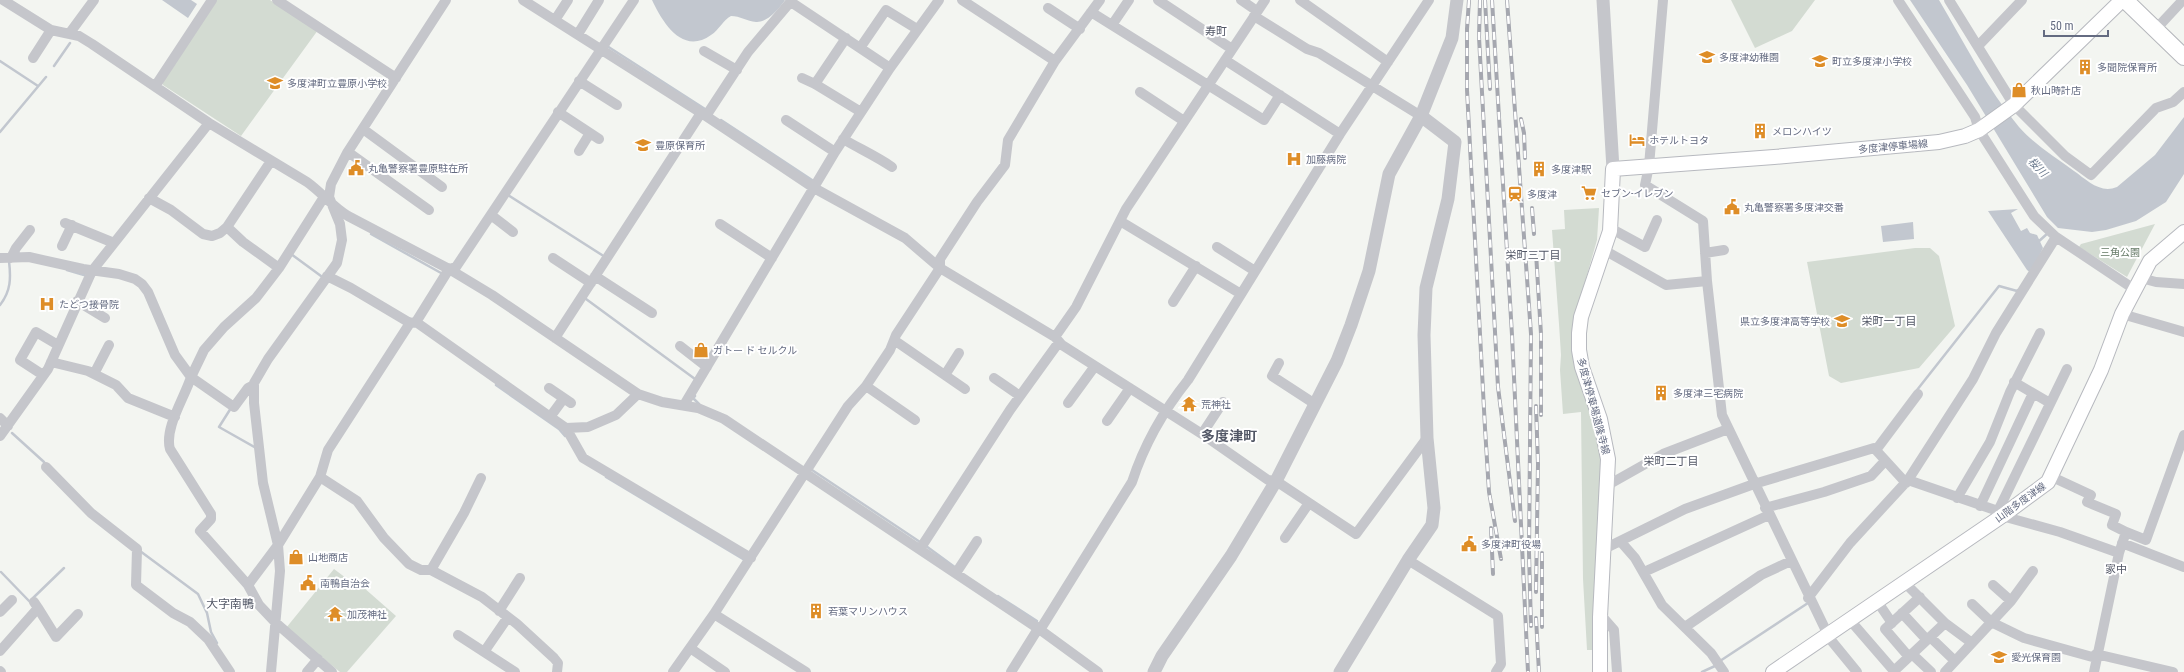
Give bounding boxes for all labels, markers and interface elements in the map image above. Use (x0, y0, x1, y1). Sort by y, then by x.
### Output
scale bar (2044, 12, 2108, 38)
text: 50 m (2050, 19, 2074, 33)
district label: 寿町 (1205, 25, 1227, 38)
school or university icon: 多度津幼稚園 (1698, 48, 1716, 66)
place label: 多度津幼稚園 (1719, 52, 1779, 63)
school or university icon: 町立多度津小学校 (1811, 52, 1829, 70)
place label: 町立多度津小学校 (1832, 56, 1912, 67)
building icon: 多聞院保育所 (2076, 58, 2094, 76)
place label: 多聞院保育所 (2097, 62, 2157, 73)
school or university icon: 多度津町立豊原小学校 (266, 74, 284, 92)
place label: 多度津町立豊原小学校 (287, 78, 387, 89)
shop icon: 秋山時計店 (2010, 81, 2028, 99)
place label: 秋山時計店 (2031, 85, 2081, 96)
building icon: メロンハイツ (1751, 122, 1769, 140)
place label: メロンハイツ (1772, 126, 1832, 137)
hotel icon: ホテルトヨタ (1628, 131, 1646, 149)
place label: ホテルトヨタ (1649, 135, 1709, 146)
school or university icon: 豊原保育所 (634, 136, 652, 154)
street label: 多度津停車場線 (1858, 138, 1928, 155)
place label: 豊原保育所 (655, 140, 705, 151)
hospital icon: 加藤病院 (1285, 150, 1303, 168)
place label: 加藤病院 (1306, 154, 1346, 165)
water label: 桜川 (2025, 155, 2051, 180)
public building icon: 丸亀警察署豊原駐在所 (347, 159, 365, 177)
building icon: 多度津駅 (1530, 160, 1548, 178)
place label: 丸亀警察署豊原駐在所 (368, 163, 468, 174)
place label: 多度津駅 (1551, 164, 1592, 175)
supermarket icon: セブン-イレブン (1580, 184, 1598, 202)
station icon: 多度津 (1506, 185, 1524, 203)
place label: セブン-イレブン (1601, 188, 1673, 199)
place label: 多度津 (1527, 189, 1557, 200)
public building icon: 丸亀警察署多度津交番 (1723, 198, 1741, 216)
place label: 丸亀警察署多度津交番 (1744, 202, 1844, 213)
park label: 三角公園 (2100, 247, 2140, 258)
district label: 栄町三丁目 (1506, 249, 1561, 262)
hospital icon: たどつ接骨院 (38, 295, 56, 313)
place label: たどつ接骨院 (59, 299, 119, 310)
school or university icon: 県立多度津高等学校 (1833, 312, 1851, 330)
district label: 栄町一丁目 (1862, 315, 1917, 328)
place label: 県立多度津高等学校 (1740, 316, 1830, 327)
shop icon: ガトー ド セルクル (692, 341, 710, 359)
place label: ガトー ド セルクル (713, 345, 797, 356)
street label: 多度津停車場道隆寺線 (1575, 356, 1612, 456)
building icon: 多度津三宅病院 (1652, 384, 1670, 402)
place label: 多度津三宅病院 (1673, 388, 1743, 399)
temple icon: 荒神社 (1180, 395, 1198, 413)
place label: 荒神社 (1201, 399, 1231, 410)
district label: 多度津町 (1201, 428, 1257, 444)
district label: 栄町二丁目 (1644, 455, 1699, 468)
street label: 山階多度津線 (1993, 480, 2048, 524)
public building icon: 多度津町役場 (1460, 535, 1478, 553)
place label: 多度津町役場 (1481, 539, 1541, 550)
shop icon: 山地商店 (287, 548, 305, 566)
place label: 山地商店 (308, 552, 348, 563)
district label: 家中 (2105, 563, 2127, 576)
public building icon: 南鴨自治会 (299, 574, 317, 592)
place label: 南鴨自治会 (320, 578, 370, 589)
district label: 大字南鴨 (206, 597, 254, 611)
building icon: 若葉マリンハウス (807, 602, 825, 620)
temple icon: 加茂神社 (326, 605, 344, 623)
place label: 若葉マリンハウス (828, 606, 908, 617)
place label: 加茂神社 (347, 609, 387, 620)
school or university icon: 愛光保育園 (1990, 648, 2008, 666)
place label: 愛光保育園 (2011, 652, 2061, 663)

